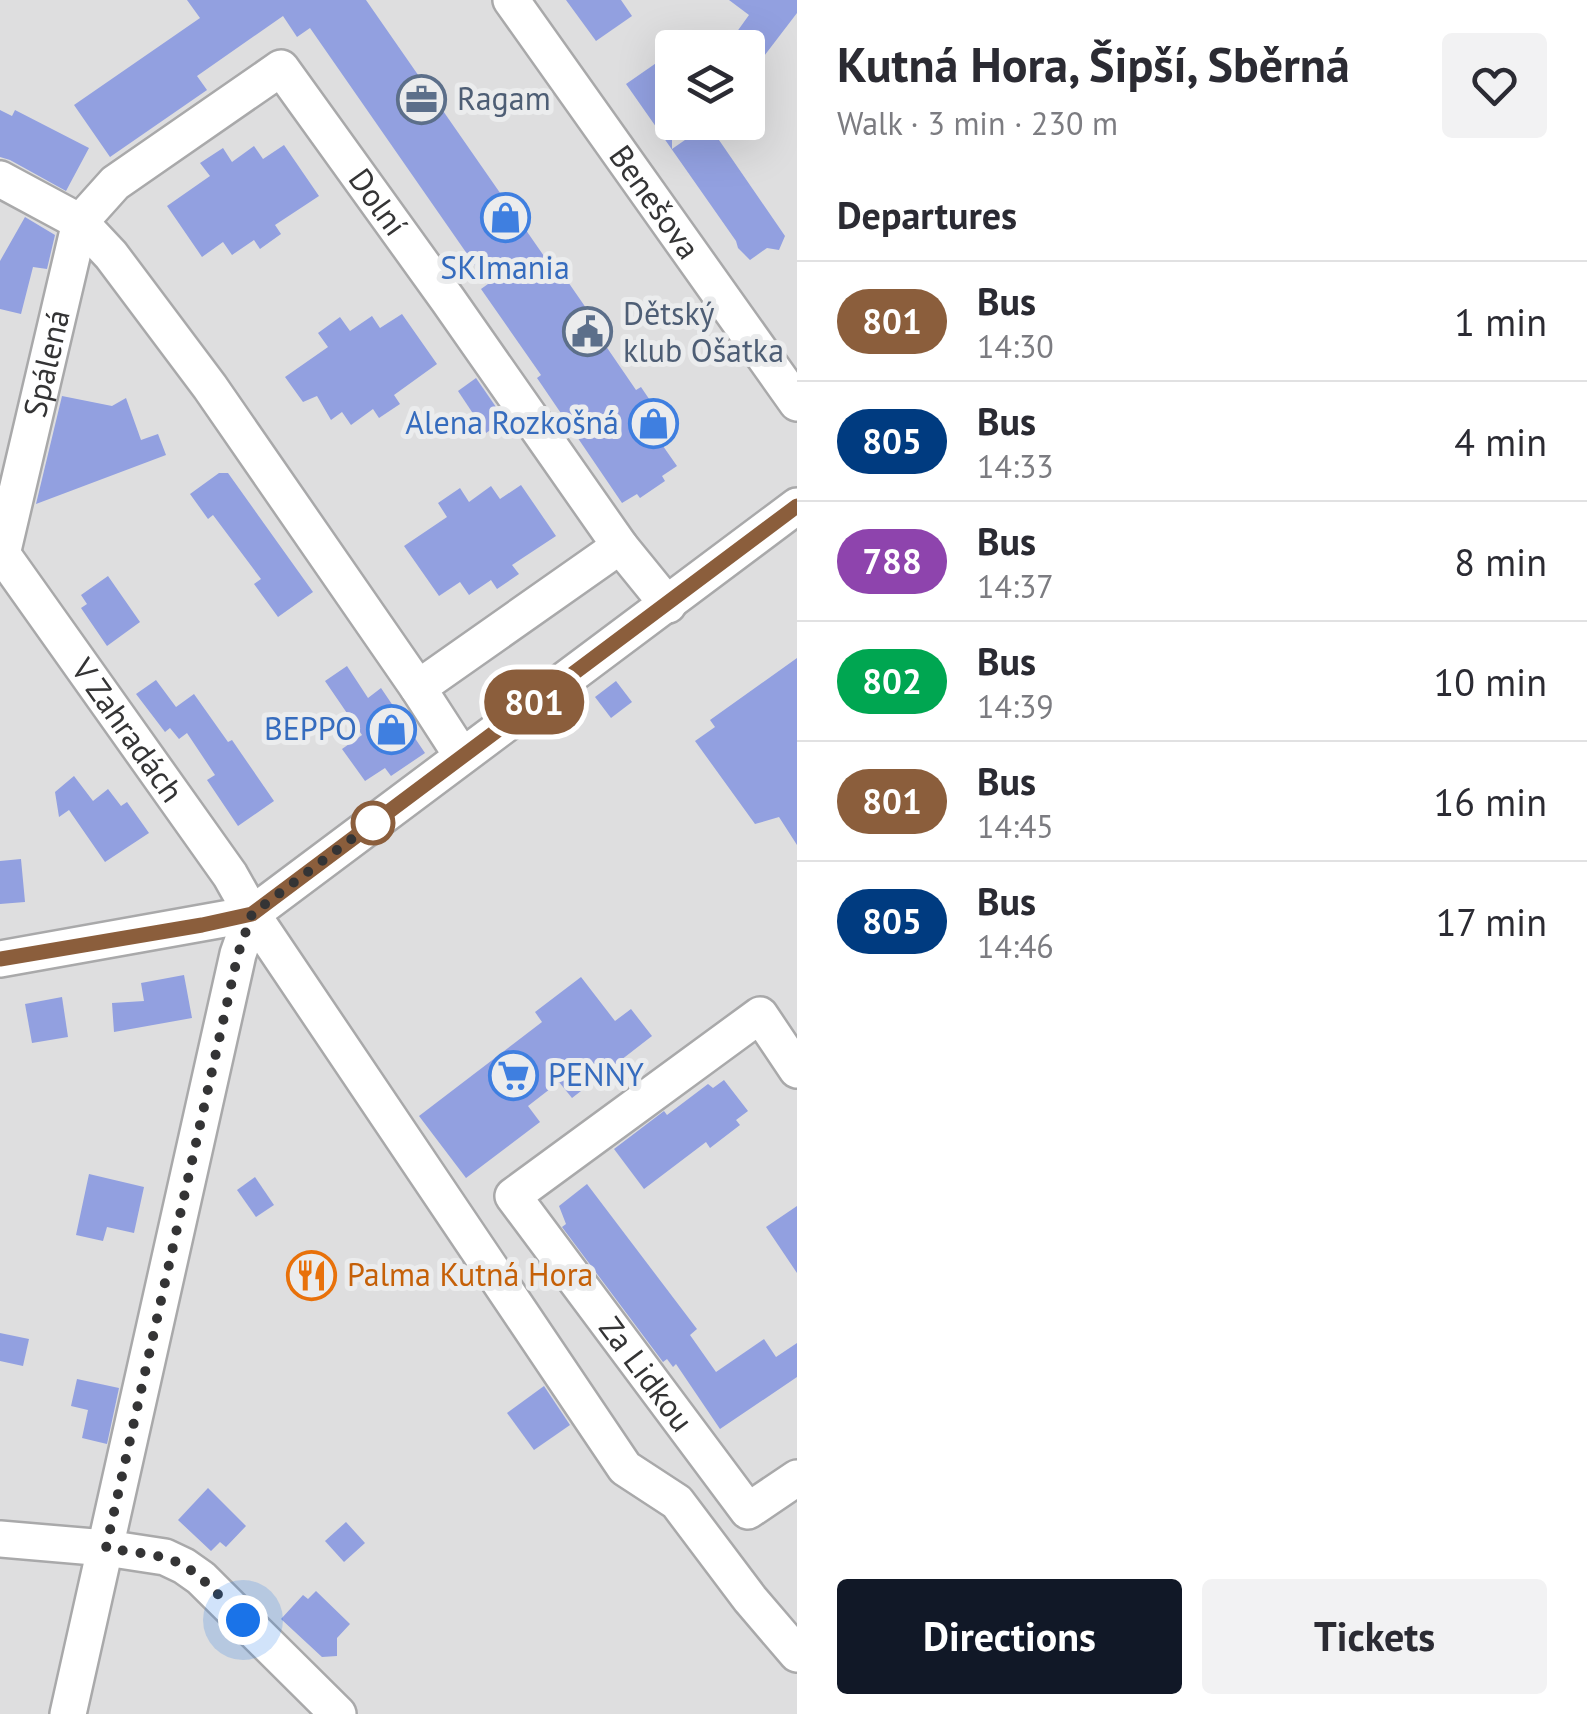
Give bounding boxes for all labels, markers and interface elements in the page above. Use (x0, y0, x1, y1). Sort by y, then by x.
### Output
map controls (655, 30, 765, 140)
button: layers (655, 30, 765, 140)
text: Kutná Hora, Šipší, Sběrná (837, 33, 1350, 95)
button: heart (1442, 33, 1547, 138)
office icon: Ragam (396, 73, 448, 125)
place label: Ragam (457, 77, 551, 119)
text: Walk · 3 min · 230 m (837, 102, 1118, 144)
street label: Benešova (601, 136, 710, 267)
street label: Dolní (340, 160, 417, 244)
text: Departures (837, 190, 1017, 239)
shop icon: SKImania (479, 192, 531, 244)
place label: SKImania (440, 246, 570, 288)
text: Bus (977, 276, 1036, 325)
place label: Dětský klub Ošatka (623, 292, 784, 371)
text: 1 min (1454, 297, 1547, 346)
text: 801 (862, 298, 922, 344)
street label: Spálená (13, 305, 79, 421)
public building icon: Dětský klub Ošatka (562, 306, 614, 358)
text: 14:30 (977, 325, 1054, 367)
text: Bus (977, 396, 1036, 445)
shop icon: Alena Rozkošná (628, 397, 680, 449)
place label: Alena Rozkošná (405, 401, 619, 443)
text: 4 min (1454, 417, 1547, 466)
text: 805 (862, 418, 922, 464)
text: 14:33 (977, 445, 1054, 487)
text: Bus (977, 516, 1036, 565)
text: 8 min (1454, 537, 1547, 586)
text: 788 (862, 538, 922, 584)
text: 14:37 (977, 565, 1054, 607)
text: Bus (977, 636, 1036, 685)
street label: V Zahradách (62, 649, 194, 810)
text: 10 min (1434, 657, 1547, 706)
text: 802 (862, 658, 922, 704)
line badge: 801 (476, 670, 592, 734)
text: 801 (504, 679, 564, 725)
text: 14:39 (977, 685, 1054, 727)
shop icon: BEPPO (366, 703, 418, 755)
place label: BEPPO (264, 707, 357, 749)
text: Bus (977, 756, 1036, 805)
text: 16 min (1434, 777, 1547, 826)
text: 801 (862, 778, 922, 824)
unlabelled marker (352, 802, 394, 844)
text: 14:45 (977, 805, 1054, 847)
text: Bus (977, 876, 1036, 925)
text: 17 min (1436, 897, 1547, 946)
text: 805 (862, 898, 922, 944)
text: 14:46 (977, 925, 1054, 967)
supermarket icon: PENNY (487, 1049, 539, 1101)
place label: PENNY (548, 1053, 644, 1095)
restaurant icon: Palma Kutná Hora (286, 1249, 338, 1301)
place label: Palma Kutná Hora (347, 1253, 593, 1295)
street label: Za Lidkou (590, 1308, 703, 1440)
button: Directions (837, 1579, 1182, 1694)
button: Tickets (1202, 1579, 1547, 1694)
your location (218, 1595, 268, 1645)

